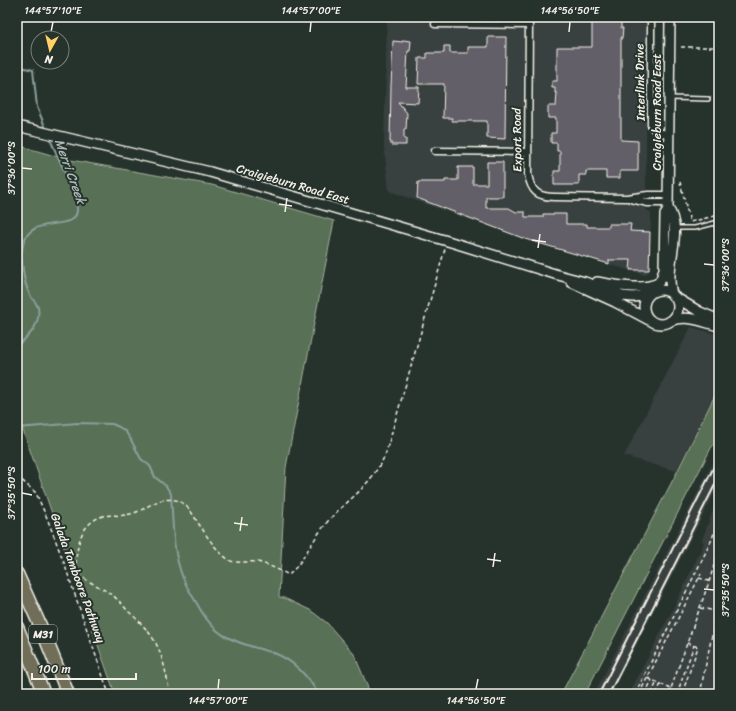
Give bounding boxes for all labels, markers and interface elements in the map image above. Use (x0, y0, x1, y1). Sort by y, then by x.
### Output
text: 144°57'10"E (25, 2, 83, 20)
text: 144°57'00"E (282, 2, 342, 20)
text: 144°56'50"E (541, 2, 601, 20)
north arrow (30, 30, 70, 70)
street label: Interlink Drive (628, 43, 652, 122)
text: N (43, 49, 55, 69)
street label: Craigieburn Road East (646, 54, 668, 170)
street label: Export Road (505, 107, 529, 172)
water label: Merri Creek (48, 135, 94, 209)
text: 37°36'00"S (3, 141, 21, 195)
street label: Craigieburn Road East (234, 157, 352, 211)
text: 37°36'00"S (717, 238, 735, 292)
text: 37°35'50"S (3, 465, 21, 520)
street label: Galada Tamboore Pathway (44, 510, 112, 647)
text: 37°35'50"S (717, 562, 735, 617)
road number: M31 (29, 625, 57, 643)
scale bar (32, 655, 136, 681)
text: 100 m (38, 658, 71, 680)
text: 144°57'00"E (189, 692, 249, 710)
text: 144°56'50"E (447, 692, 507, 710)

